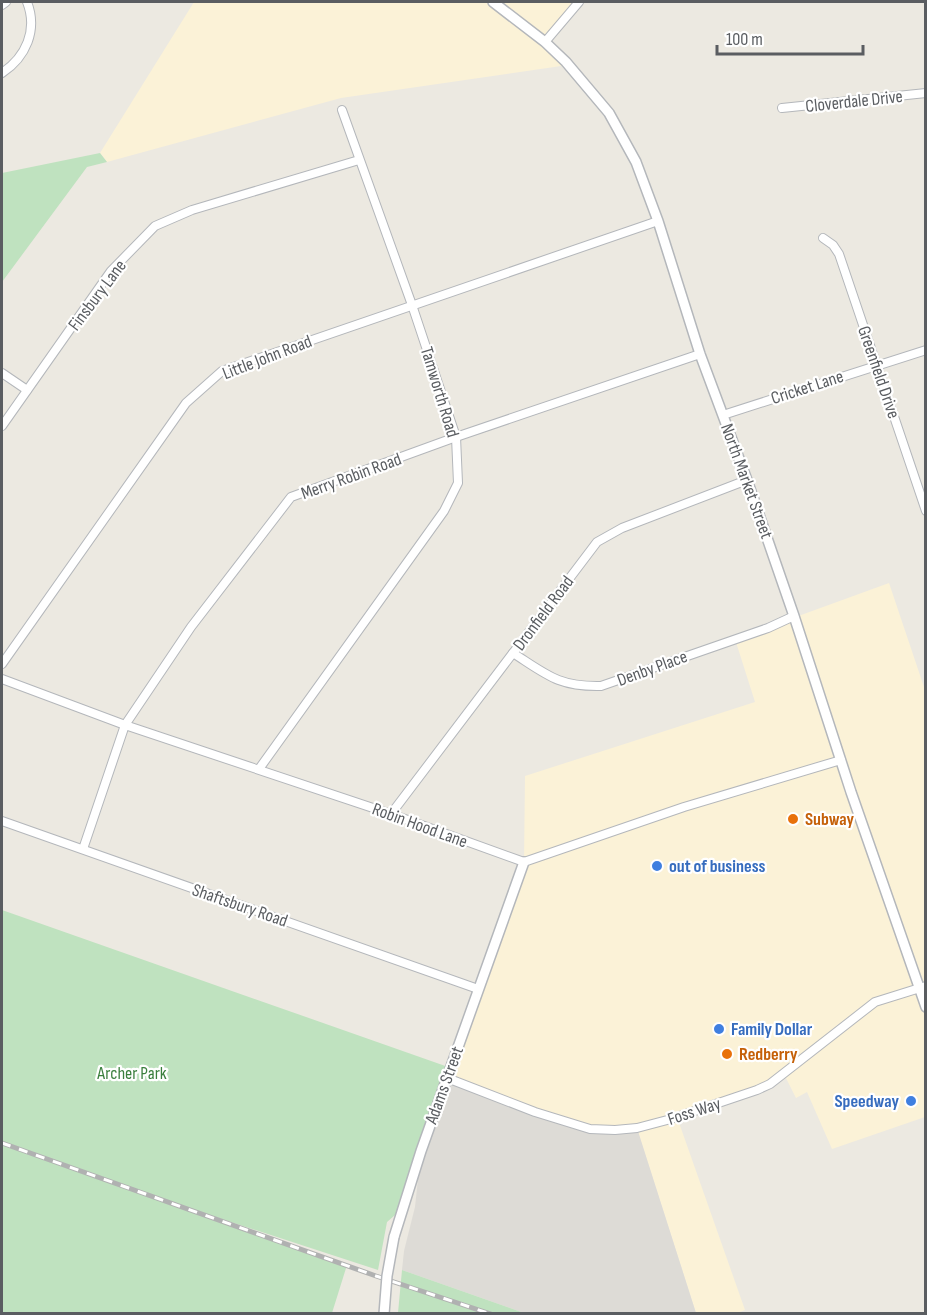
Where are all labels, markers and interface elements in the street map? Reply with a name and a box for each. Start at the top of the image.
scale bar [717,18,862,56]
text: 100 m [726,29,763,50]
street label: Cloverdale Drive [804,86,904,117]
street label: Finsbury Lane [64,256,131,335]
street label: Greenfield Drive [853,323,904,421]
street label: Little John Road [220,331,315,384]
street label: Tamworth Road [416,344,463,440]
street label: Cricket Lane [768,366,846,409]
street label: North Market Street [716,421,777,542]
street label: Merry Robin Road [298,449,404,504]
street label: Dronfield Road [509,572,578,655]
street label: Denby Place [614,646,690,691]
street label: Robin Hood Lane [369,799,470,852]
place label: Subway [805,809,855,830]
marker: Subway [786,812,800,826]
place label: out of business [669,856,765,877]
marker: out of business [650,859,664,873]
street label: Shaftsbury Road [189,879,290,932]
place label: Family Dollar [731,1019,813,1040]
marker: Family Dollar [712,1022,726,1036]
street label: Adams Street [420,1043,468,1128]
place label: Redberry [739,1044,798,1065]
marker: Redberry [720,1047,734,1061]
park label: Archer Park [96,1063,167,1084]
place label: Speedway [834,1091,900,1112]
street label: Foss Way [665,1093,723,1130]
marker: Speedway [904,1094,918,1108]

